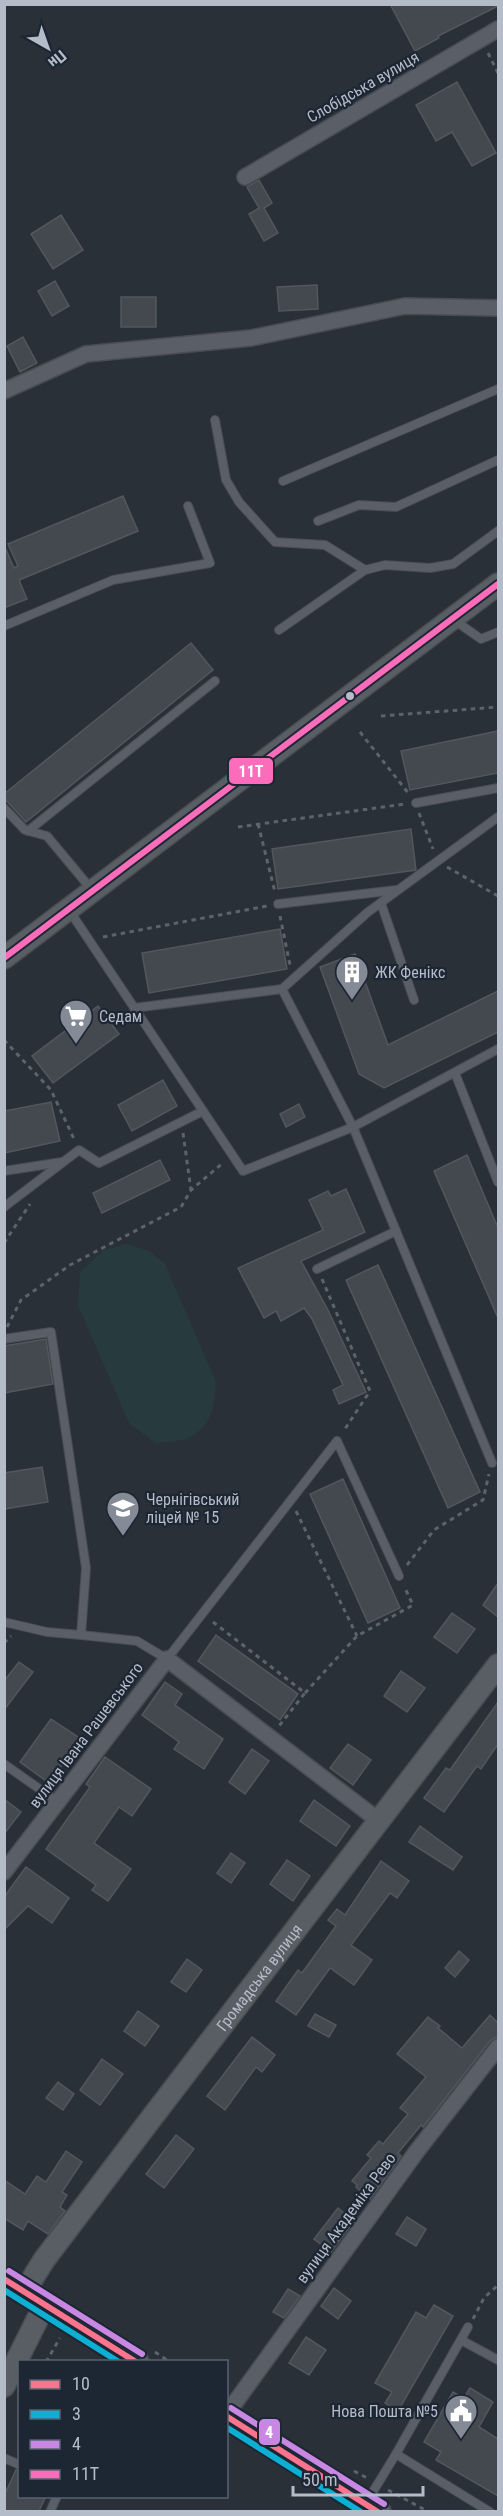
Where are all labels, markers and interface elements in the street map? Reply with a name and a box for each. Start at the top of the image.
north arrow [18,18,78,78]
text: Пн [44,46,70,72]
street label: Слобідська вулиця [304,47,422,127]
unlabelled marker [344,690,356,702]
line badge: 11Т [228,757,274,785]
text: 11Т [239,762,264,781]
building icon: ЖК Фенікс [334,954,370,1001]
place label: ЖК Фенікс [375,963,445,982]
supermarket icon: Седам [58,998,94,1045]
place label: Седам [99,1007,142,1026]
school or university icon: Чернігівський ліцей № 15 [105,1490,141,1537]
place label: Чернігівський ліцей № 15 [146,1490,240,1527]
street label: вулиця Івана Рашевського [25,1658,147,1812]
street label: Громадська вулиця [212,1920,306,2035]
street label: вулиця Академіка Рево [292,2149,400,2287]
legend [18,2360,228,2498]
text: 10 [72,2373,90,2394]
public building icon: Нова Пошта №5 [443,2393,479,2440]
place label: Нова Пошта №5 [331,2402,438,2421]
text: 3 [72,2403,81,2424]
line badge: 4 [258,2418,281,2446]
text: 4 [265,2423,273,2442]
text: 4 [72,2433,81,2454]
scale bar [293,2459,424,2497]
text: 11Т [72,2463,99,2484]
text: 50 m [302,2469,337,2490]

